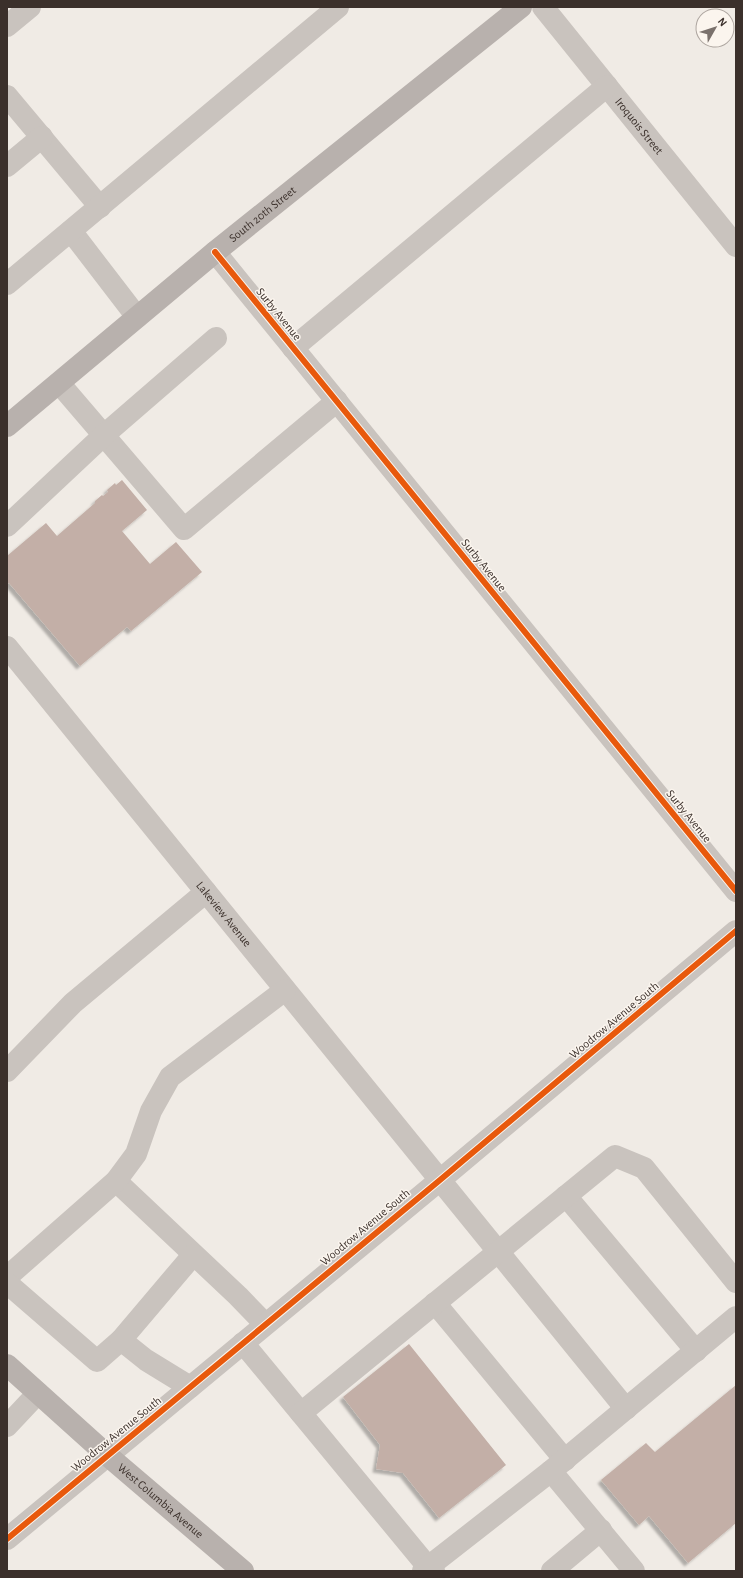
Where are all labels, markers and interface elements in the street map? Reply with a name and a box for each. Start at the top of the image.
north arrow [695,8,735,48]
text: N [716,16,729,28]
street label: Iroquois Street [613,96,665,157]
street label: South 20th Street [227,184,298,244]
street label: Surby Avenue [254,285,304,343]
street label: Surby Avenue [459,536,509,594]
street label: Surby Avenue [664,787,714,845]
street label: Lakeview Avenue [194,879,254,949]
street label: Woodrow Avenue South [567,979,661,1061]
street label: Woodrow Avenue South [318,1186,412,1268]
street label: Woodrow Avenue South [69,1394,163,1474]
street label: West Columbia Avenue [116,1461,206,1540]

